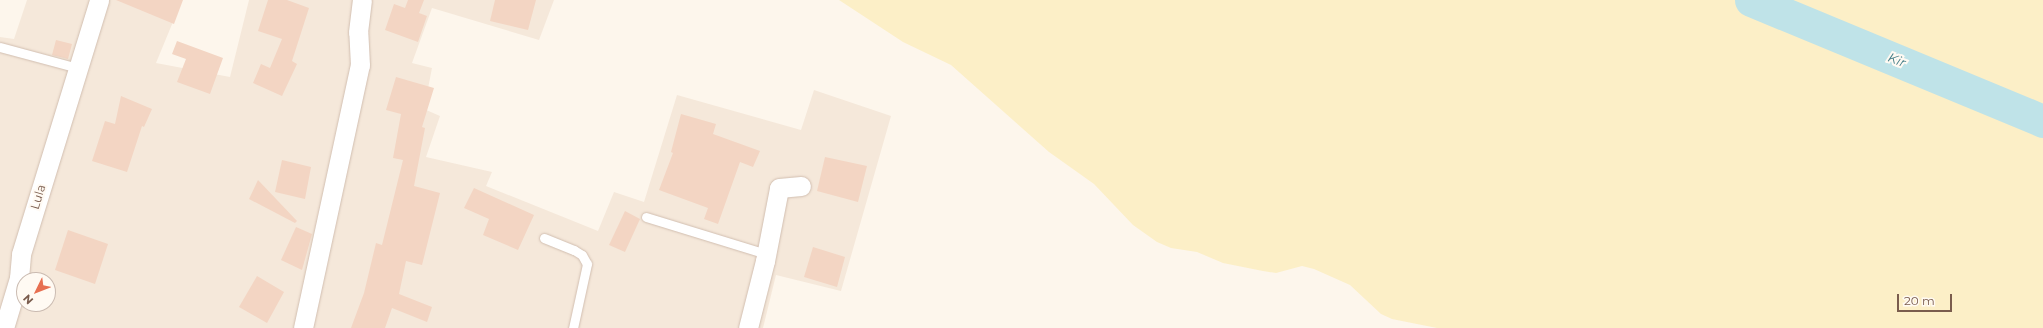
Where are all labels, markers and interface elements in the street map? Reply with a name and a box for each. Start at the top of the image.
water label: Kir [1886,49,1908,71]
street label: Lula [27,183,49,211]
north arrow [16,272,56,312]
scale bar [1899,286,1954,312]
text: N [20,291,36,308]
text: 20 m [1904,293,1935,308]

